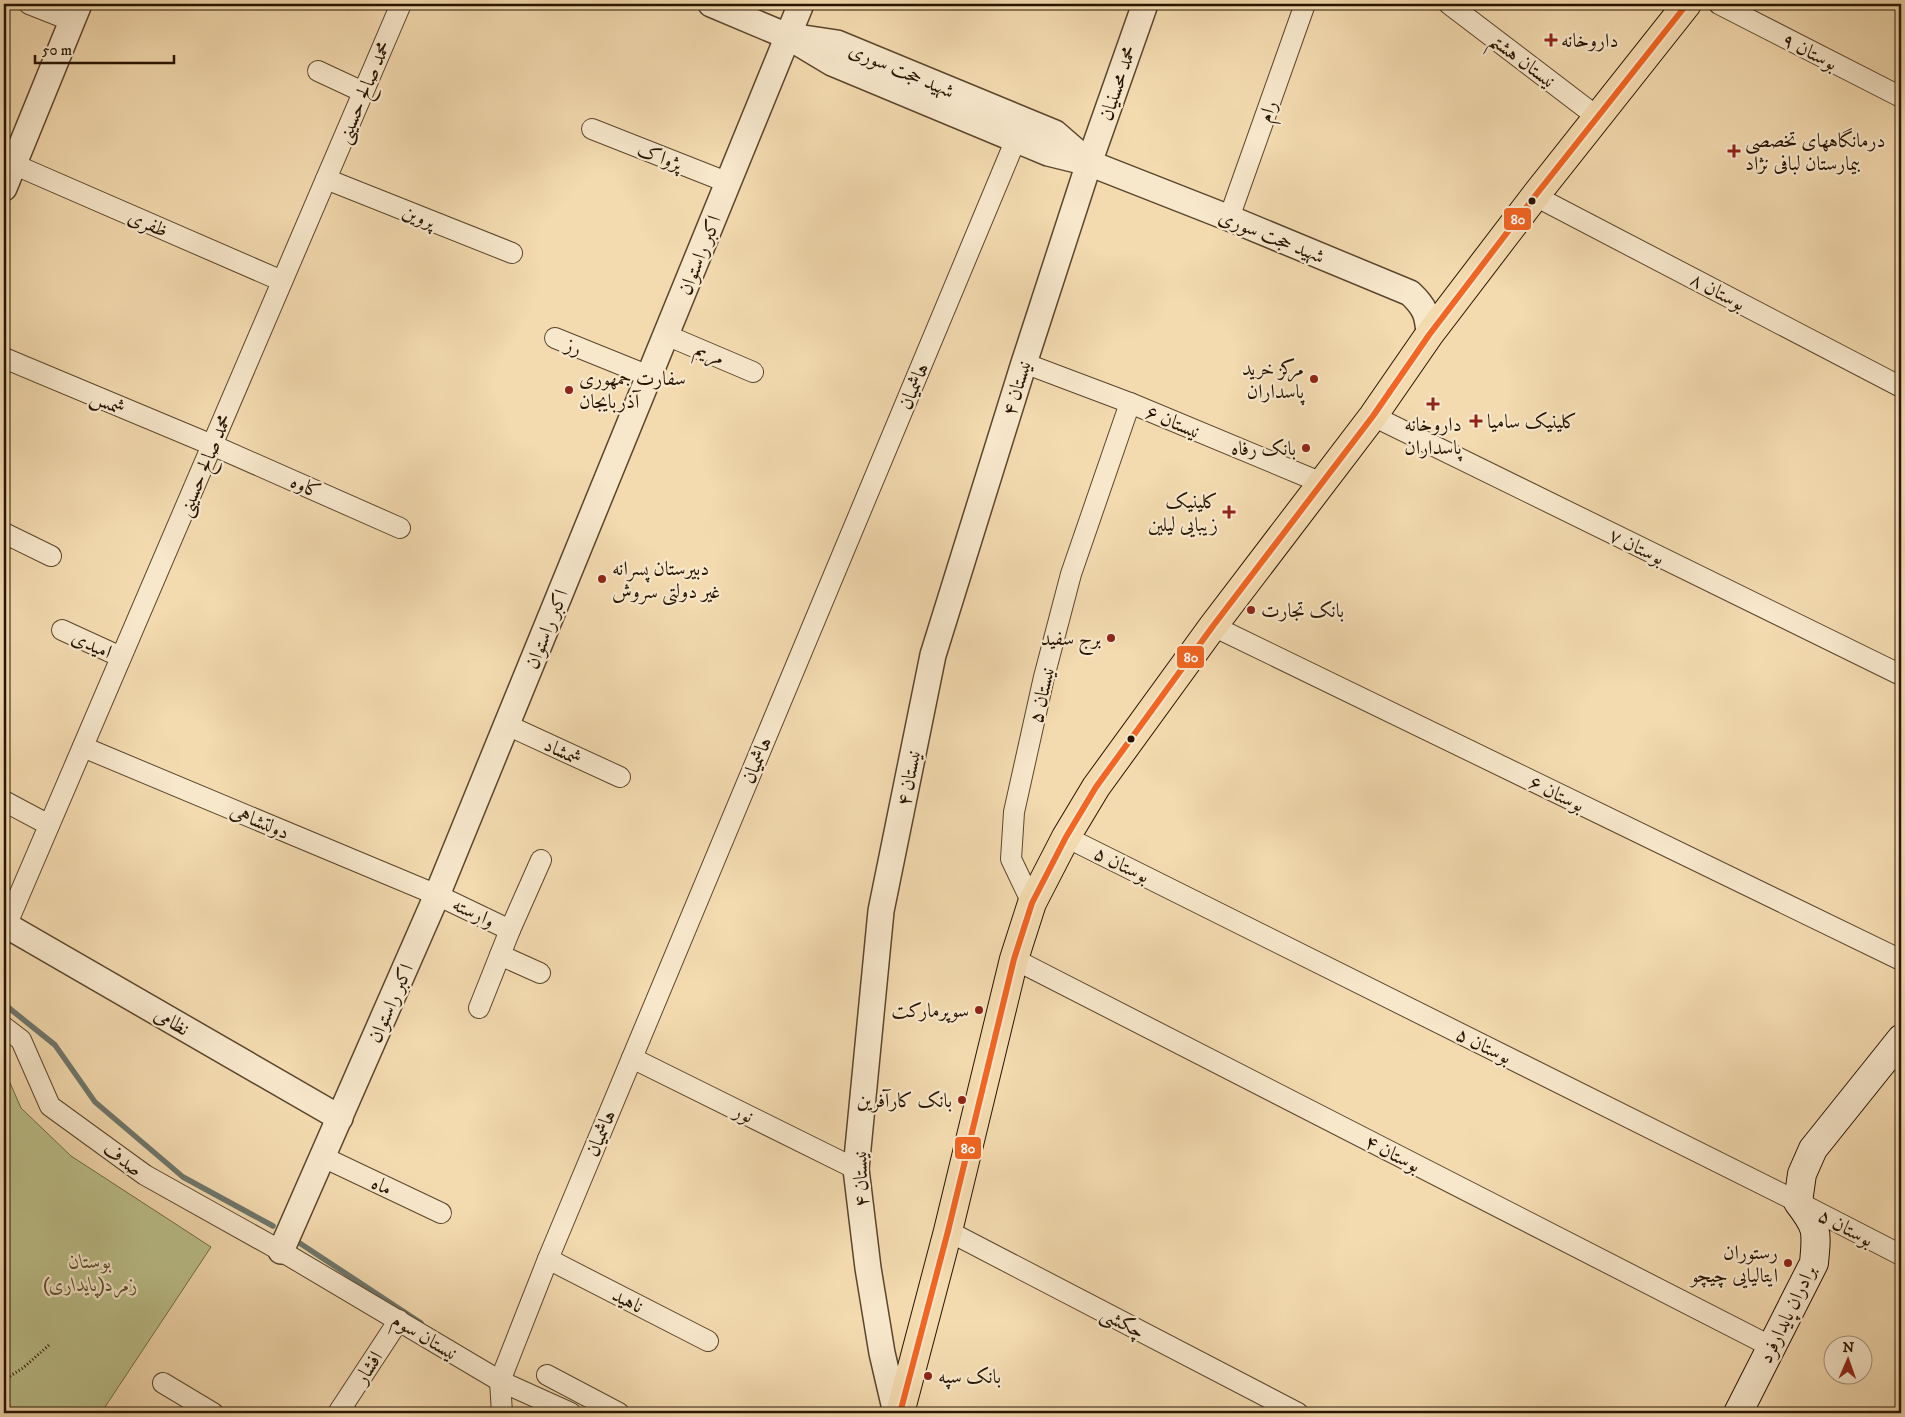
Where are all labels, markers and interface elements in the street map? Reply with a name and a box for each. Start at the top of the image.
street label: نیستان هشتم [1480,28,1560,99]
street label: بوستان ۹ [1777,28,1841,77]
place label: داروخانه [1561,29,1618,54]
scale bar [35,32,174,64]
marker: داروخانه [1545,34,1557,46]
street label: محمد صالح حسینی [332,38,400,149]
street label: شهید حجت سوری [845,38,958,105]
text: 50 m [42,41,72,60]
street label: محمد محسنیان [1094,43,1143,124]
street label: رام [1253,97,1288,127]
place label: درمانگاههای تخصصی بیمارستان لبافی نژاد [1745,127,1886,177]
street label: پژواک [633,137,688,179]
marker: درمانگاههای تخصصی بیمارستان لبافی نژاد [1727,144,1741,158]
unlabelled marker [1527,196,1537,206]
street label: پروین [398,200,441,236]
street label: ظفری [124,205,171,244]
street label: شهید حجت سوری [1215,205,1328,270]
line badge: 80 [1503,207,1532,231]
text: 80 [1511,211,1526,229]
street label: اکبر راستوان [673,212,728,299]
street label: بوستان ۸ [1685,267,1749,317]
street label: رز [559,332,586,362]
street label: مریم [689,337,728,375]
place label: مرکز خرید پاسداران [1242,357,1305,406]
street label: نیستان ۴ [997,358,1038,419]
street label: هاشمیان [893,359,935,414]
place label: سفارت جمهوری آذربایجان [579,367,686,415]
marker: مرکز خرید پاسداران [1308,373,1320,385]
marker: سفارت جمهوری آذربایجان [563,384,575,396]
street label: شمس [86,385,129,422]
marker: داروخانه پاسداران [1427,398,1439,410]
street label: نیستان ۶ [1141,400,1203,445]
place label: کلینیک سامیا [1487,410,1577,435]
street label: محمد صالح حسینی [173,411,241,522]
place label: داروخانه پاسداران [1404,413,1463,462]
marker: کلینیک سامیا [1469,414,1483,428]
place label: بانک رفاه [1231,437,1296,462]
marker: بانک رفاه [1300,442,1312,454]
street label: کاوه [286,470,325,505]
place label: کلینیک زیبایی لیلین [1148,490,1218,538]
marker: کلینیک زیبایی لیلین [1222,505,1236,519]
street label: بوستان ۷ [1604,523,1668,572]
place label: دبیرستان پسرانه غیر دولتی سروش [612,557,720,606]
marker: دبیرستان پسرانه غیر دولتی سروش [596,573,608,585]
street label: اکبر راستوان [520,586,575,673]
place label: بانک تجارت [1261,599,1344,624]
marker: بانک تجارت [1245,604,1257,616]
street label: امیدی [67,625,116,666]
place label: برج سفید [1041,627,1101,656]
marker: برج سفید [1105,632,1117,644]
line badge: 80 [1176,645,1205,669]
text: 80 [1184,649,1199,667]
street label: نیستان ۵ [1024,665,1061,726]
street label: شمشاد [539,733,585,772]
street label: هاشمیان [736,733,778,788]
unlabelled marker [1126,734,1136,744]
street label: نیستان ۴ [892,748,927,808]
street label: بوستان ۶ [1524,770,1588,819]
street label: دولتشاهی [226,799,293,846]
street label: بوستان ۵ [1089,841,1153,890]
street label: وارسته [448,892,499,934]
street label: اکبر راستوان [363,960,420,1047]
place label: سوپرمارکت [891,999,969,1024]
street label: نظامی [149,1002,194,1042]
marker: سوپرمارکت [973,1004,985,1016]
street label: بوستان ۵ [1451,1022,1515,1071]
place label: بانک کارآفرین [857,1088,952,1114]
marker: بانک کارآفرین [956,1094,968,1106]
street label: نور [728,1098,757,1130]
street label: هاشمیان [580,1106,622,1161]
street label: بوستان ۴ [1360,1130,1424,1179]
line badge: 80 [954,1136,982,1160]
street label: صدف [97,1137,147,1183]
text: 80 [961,1140,976,1158]
street label: نیستان ۴ [848,1150,875,1208]
street label: ماه [367,1171,396,1202]
street label: بوستان ۵ [1813,1203,1877,1253]
place label: رستوران ایتالیایی چیچو [1689,1241,1778,1289]
park label: بوستان زمرد(پایداری) [42,1250,138,1299]
marker: رستوران ایتالیایی چیچو [1782,1257,1794,1269]
street label: برادران پایدارفرد [1754,1261,1824,1368]
street label: ناهید [608,1283,647,1320]
street label: چکشی [1096,1302,1149,1346]
street label: نیستان سوم [385,1308,462,1370]
north arrow [1822,1334,1872,1384]
text: N [1842,1339,1855,1357]
street label: افشار [348,1347,389,1391]
place label: بانک سپه [938,1365,1001,1390]
marker: بانک سپه [922,1370,934,1382]

